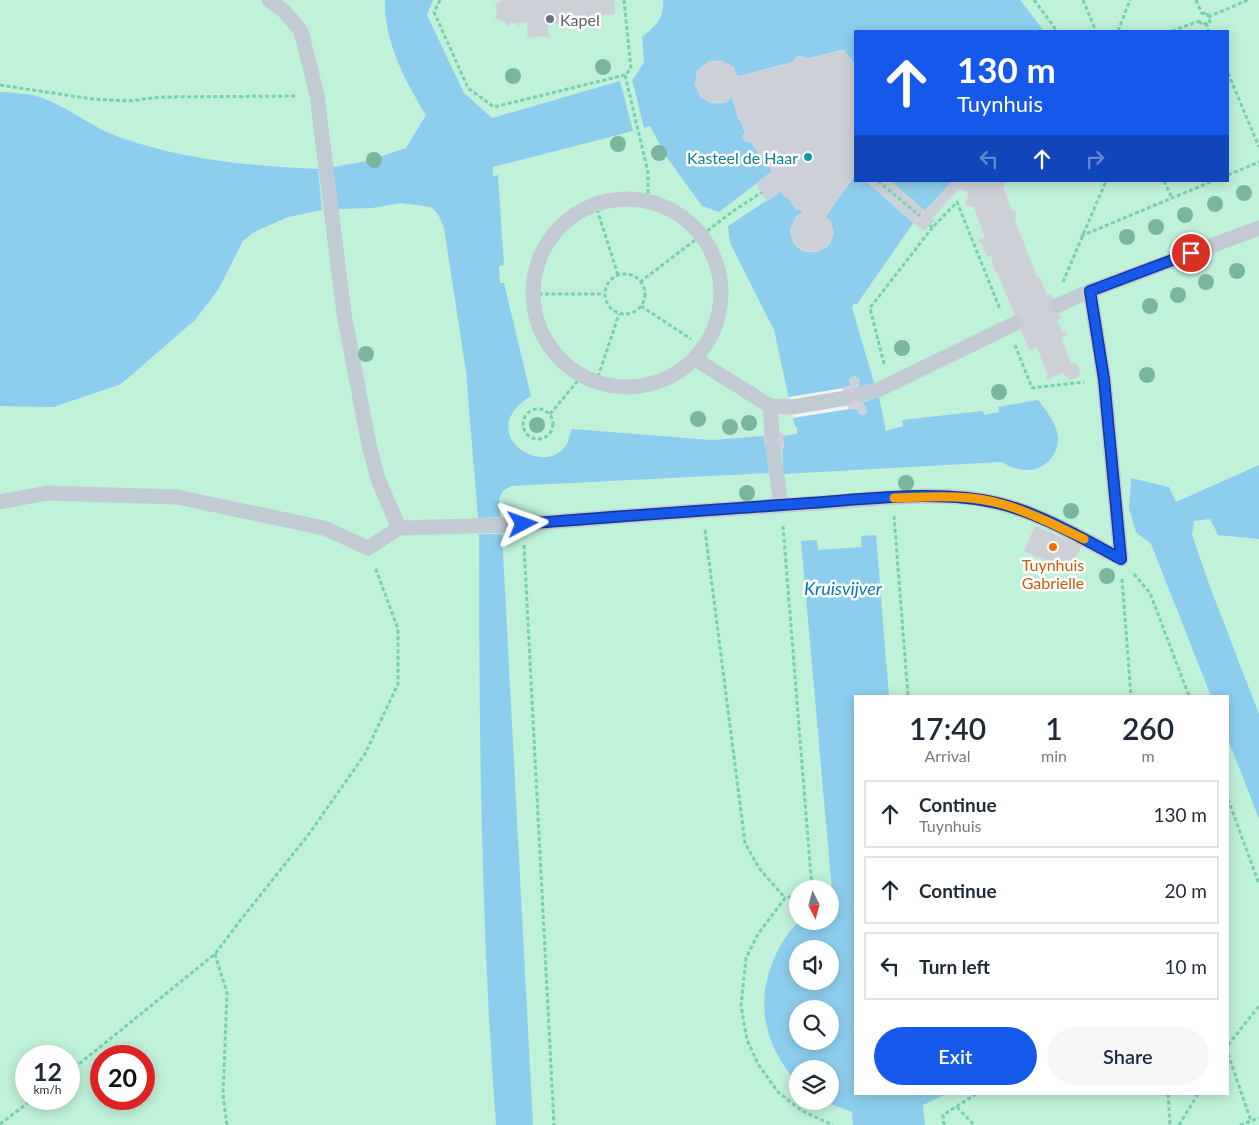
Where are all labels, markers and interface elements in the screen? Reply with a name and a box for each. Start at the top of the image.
place label: Kapel [560,10,600,29]
marker: Kapel [544,13,556,25]
text: 130 m [957,48,1056,90]
icon: ahead [874,50,939,115]
text: Tuynhuis [957,90,1043,117]
icon: left [975,145,1003,173]
icon: ahead [1028,145,1056,173]
icon: right [1081,145,1109,173]
place label: Kasteel de Haar [687,148,798,167]
marker: Kasteel de Haar [802,151,814,163]
pin [1170,232,1212,274]
icon: arrive [1177,239,1205,267]
position arrow [496,497,548,549]
marker: Tuynhuis Gabrielle [1047,541,1059,553]
place label: Tuynhuis Gabrielle [1022,555,1084,592]
water label: Kruisvijver [804,577,883,599]
text: 17:40 [909,710,986,746]
text: 1 [1045,710,1063,746]
text: 260 [1122,710,1174,746]
text: Arrival [924,746,971,765]
text: min [1041,746,1067,765]
text: m [1141,746,1155,765]
text: Continue [919,793,997,816]
icon: ahead [876,800,904,828]
text: 130 m [1153,803,1207,826]
text: Tuynhuis [919,816,982,835]
icon: ahead [876,876,904,904]
text: Continue [919,879,997,902]
text: 20 m [1164,879,1207,902]
north arrow [789,880,839,930]
map controls [789,880,839,1110]
button: sound [789,940,839,990]
icon: left [876,952,904,980]
text: Turn left [919,955,990,978]
text: 10 m [1164,955,1207,978]
button: search [789,1000,839,1050]
button: Exit [874,1027,1037,1085]
button: Share [1047,1027,1209,1085]
speed limit sign: 20 [90,1045,155,1110]
text: 12 [33,1056,62,1086]
button: layers [789,1060,839,1110]
text: km/h [33,1082,62,1097]

